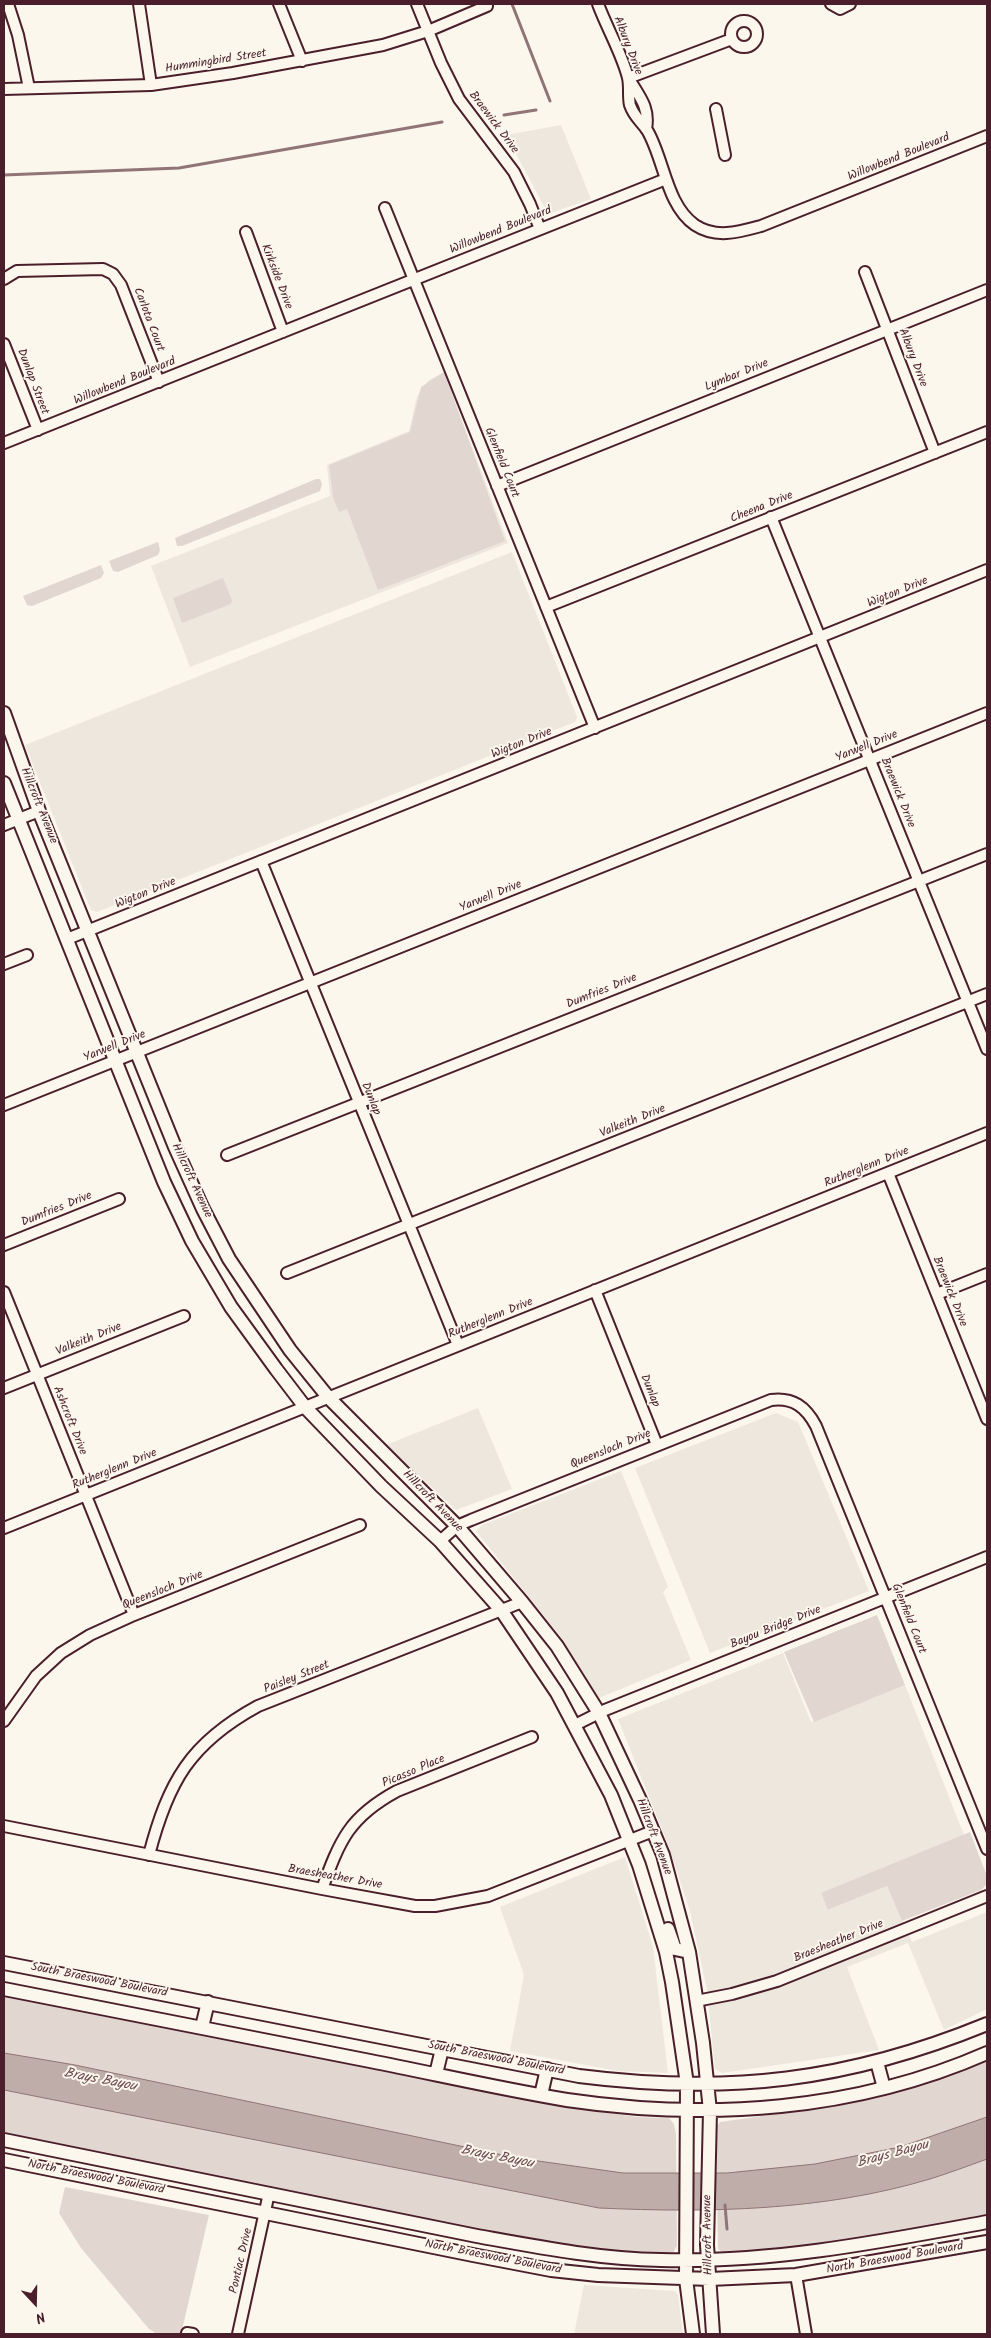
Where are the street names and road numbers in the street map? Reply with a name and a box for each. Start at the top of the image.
street label: Albury Drive [609,15,645,77]
street label: Hummingbird Street [164,47,268,77]
street label: Braewick Drive [465,89,521,157]
street label: Willowbend Boulevard [846,131,952,185]
street label: Willowbend Boulevard [448,204,554,258]
street label: Kirkside Drive [257,242,295,312]
street label: Carlota Court [129,286,167,354]
street label: Albury Drive [894,327,930,389]
street label: Dunlap Street [13,347,51,417]
street label: Willowbend Boulevard [72,355,178,409]
street label: Lymbar Drive [703,357,771,395]
street label: Glenfield Court [480,426,522,500]
street label: Cheena Drive [729,489,795,527]
street label: Wigton Drive [866,574,930,612]
street label: Wigton Drive [490,725,554,763]
street label: Yarwell Drive [834,728,900,766]
street label: Braewick Drive [876,756,918,830]
street label: Hillcroft Avenue [16,766,60,846]
street label: Wigton Drive [114,875,178,913]
street label: Yarwell Drive [458,878,524,916]
street label: Dumfries Drive [565,971,639,1013]
street label: Yarwell Drive [82,1028,148,1066]
street label: Dunlap [357,1080,383,1118]
street label: Valkeith Drive [598,1102,668,1142]
street label: Hillcroft Avenue [167,1141,215,1221]
street label: Rutherglenn Drive [823,1144,911,1192]
street label: Dumfries Drive [20,1189,94,1231]
street label: Braewick Drive [928,1255,970,1329]
street label: Rutherglenn Drive [447,1295,535,1343]
street label: Valkeith Drive [54,1320,124,1360]
street label: Dunlap [636,1372,662,1410]
street label: Ashcroft Drive [49,1385,89,1457]
street label: Queensloch Drive [569,1427,653,1473]
street label: Rutherglenn Drive [71,1446,159,1494]
street label: Hillcroft Avenue [399,1468,465,1536]
street label: Queensloch Drive [121,1568,205,1614]
street label: Glenfield Court [887,1582,929,1656]
street label: Bayou Bridge Drive [729,1603,823,1653]
street label: Paisley Street [262,1658,332,1698]
street label: Picasso Place [381,1752,447,1792]
street label: Hillcroft Avenue [632,1797,674,1877]
street label: Braesheather Drive [287,1863,383,1893]
street label: Braesheather Drive [792,1917,886,1967]
street label: South Braeswood Boulevard [29,1961,169,2001]
street label: South Braeswood Boulevard [426,2039,566,2079]
street label: North Braeswood Boulevard [27,2158,165,2198]
street label: Hillcroft Avenue [701,2194,717,2276]
street label: Pontiac Drive [227,2227,257,2295]
street label: North Braeswood Boulevard [424,2238,562,2278]
street label: North Braeswood Boulevard [825,2240,965,2278]

